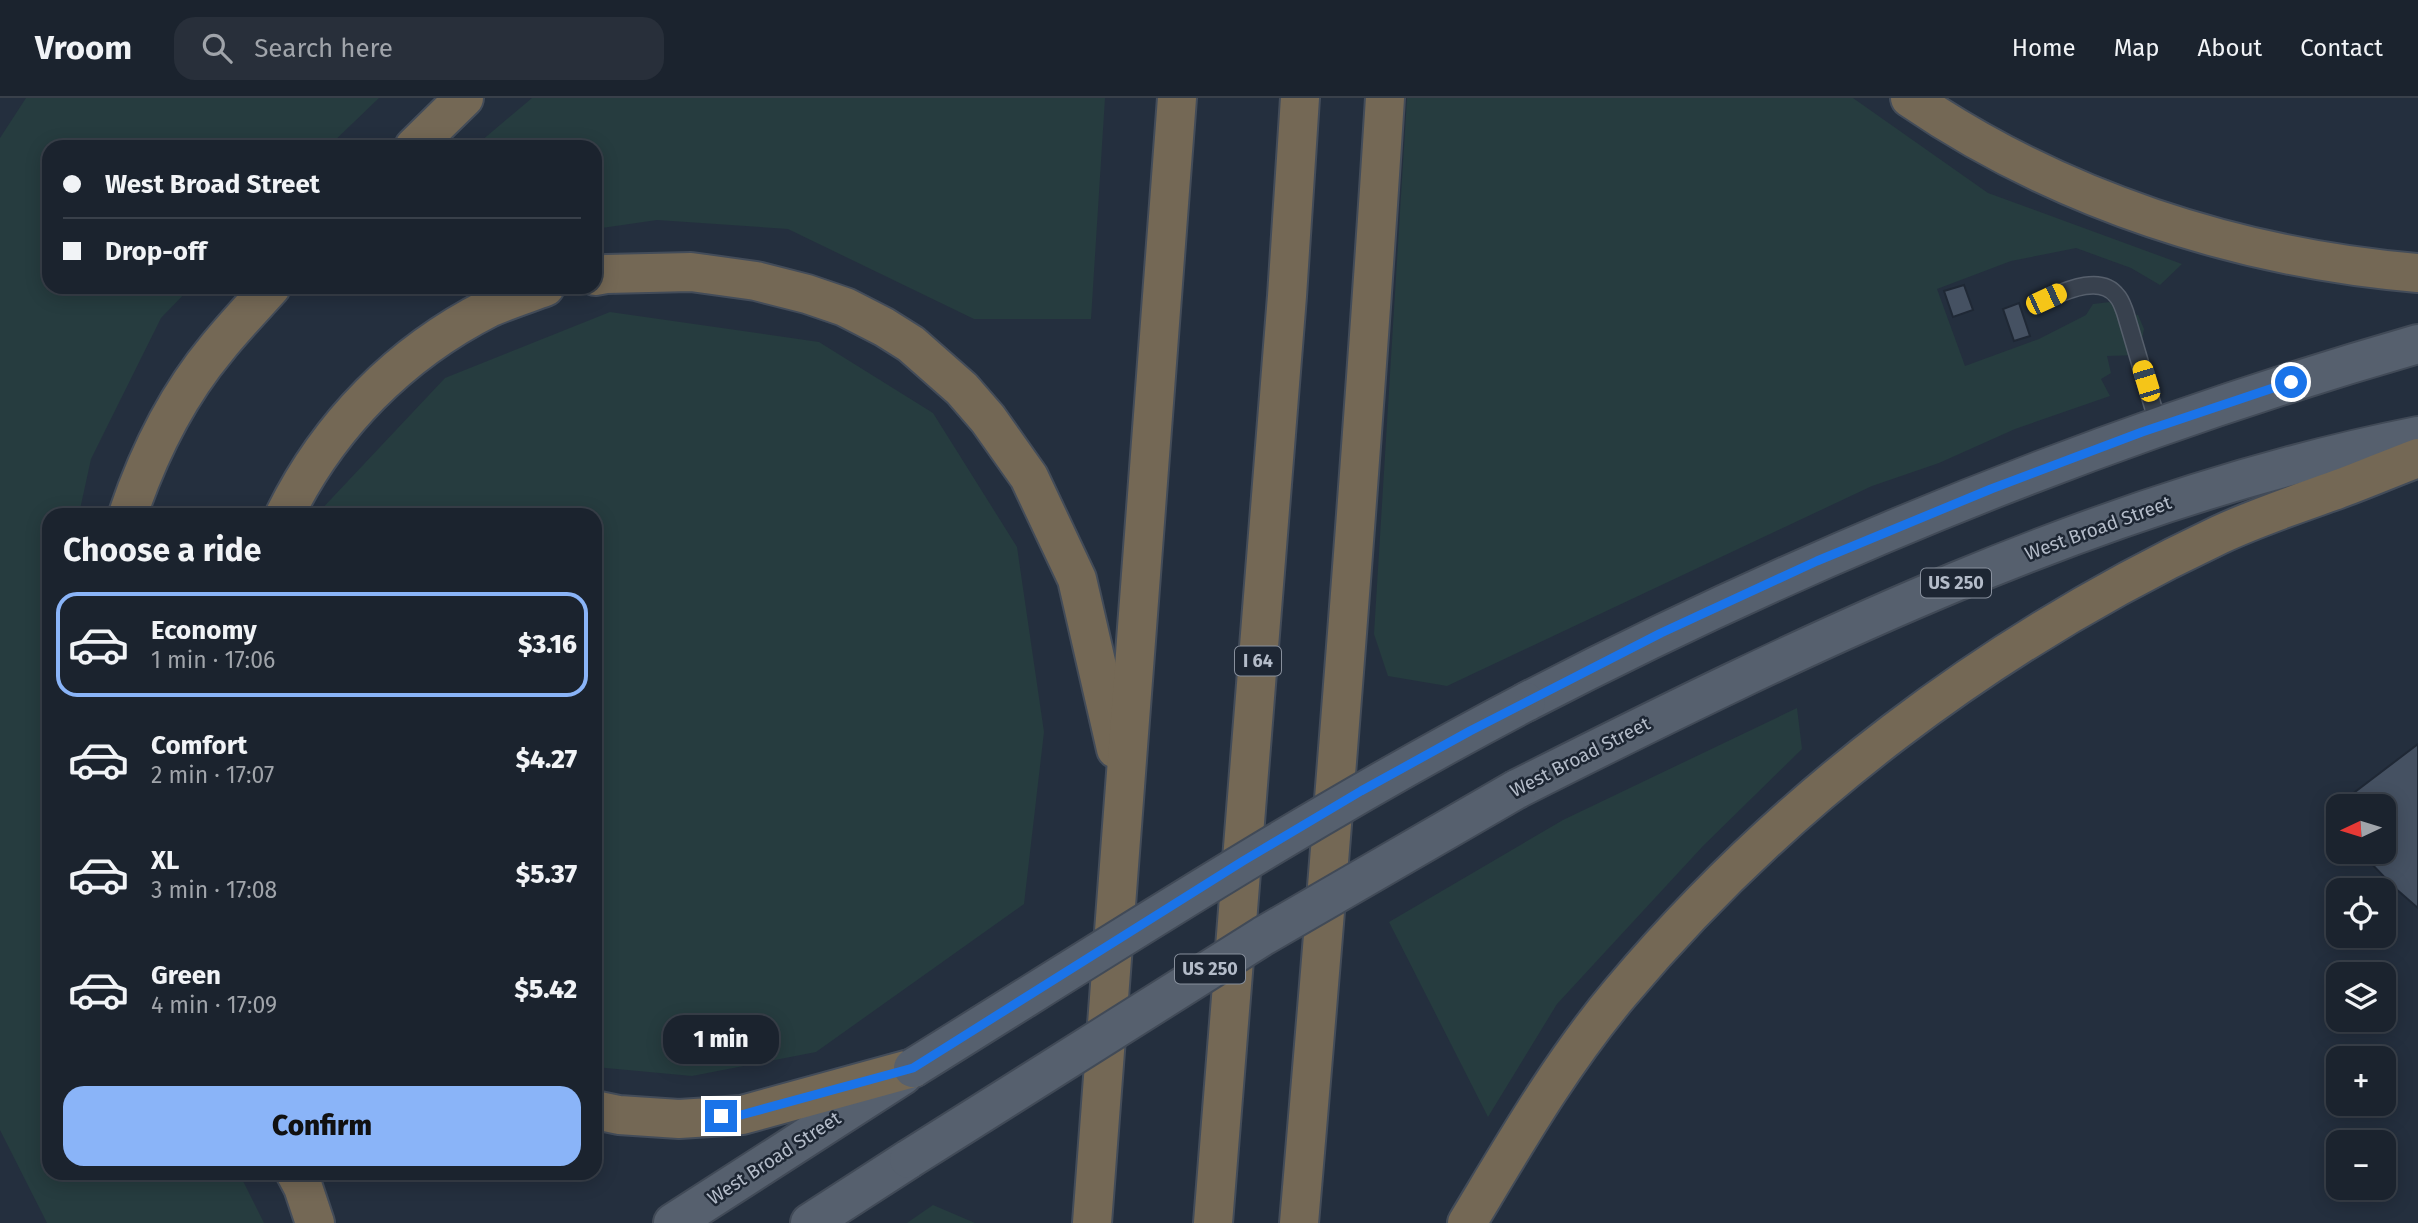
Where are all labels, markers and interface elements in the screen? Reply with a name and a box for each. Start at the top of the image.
search box [174,17,664,80]
text: Vroom [35,28,132,68]
icon: search [198,29,236,67]
text: Search here [254,33,393,64]
text: Home [2012,34,2076,62]
text: Map [2114,34,2160,62]
text: About [2198,34,2262,62]
text: Contact [2300,34,2383,62]
text: West Broad Street [105,169,320,200]
text: Drop-off [105,236,207,267]
car [2023,281,2070,317]
car [2130,358,2163,404]
route start [2275,366,2307,398]
street label: West Broad Street [2022,491,2174,565]
text: Choose a ride [63,531,261,569]
road number: US 250 [1921,569,1991,598]
icon: car [67,613,130,676]
text: Economy [151,615,257,646]
text: $3.16 [518,629,577,660]
text: 1 min · 17:06 [151,646,275,674]
road number: I 64 [1235,646,1281,676]
street label: West Broad Street [1506,712,1654,802]
icon: car [67,728,130,791]
text: Comfort [151,730,247,761]
text: $4.27 [516,744,577,775]
text: 2 min · 17:07 [151,761,274,789]
north arrow [2326,794,2396,864]
map controls [2326,794,2396,1200]
icon: car [67,843,130,906]
text: XL [151,845,179,876]
text: $5.37 [516,859,577,890]
text: 3 min · 17:08 [151,876,277,904]
button: locate [2326,878,2396,948]
road number: US 250 [1175,954,1245,984]
icon: car [67,958,130,1021]
text: Green [151,960,221,991]
button: layers [2326,962,2396,1032]
text: $5.42 [515,974,577,1005]
text: 4 min · 17:09 [151,991,277,1019]
callout: 1 min [663,1014,779,1063]
text: 1 min [693,1025,749,1053]
button: + [2326,1046,2396,1116]
button: Confirm [63,1086,581,1166]
route end [705,1100,737,1132]
street label: West Broad Street [703,1106,845,1210]
button: − [2326,1130,2396,1200]

